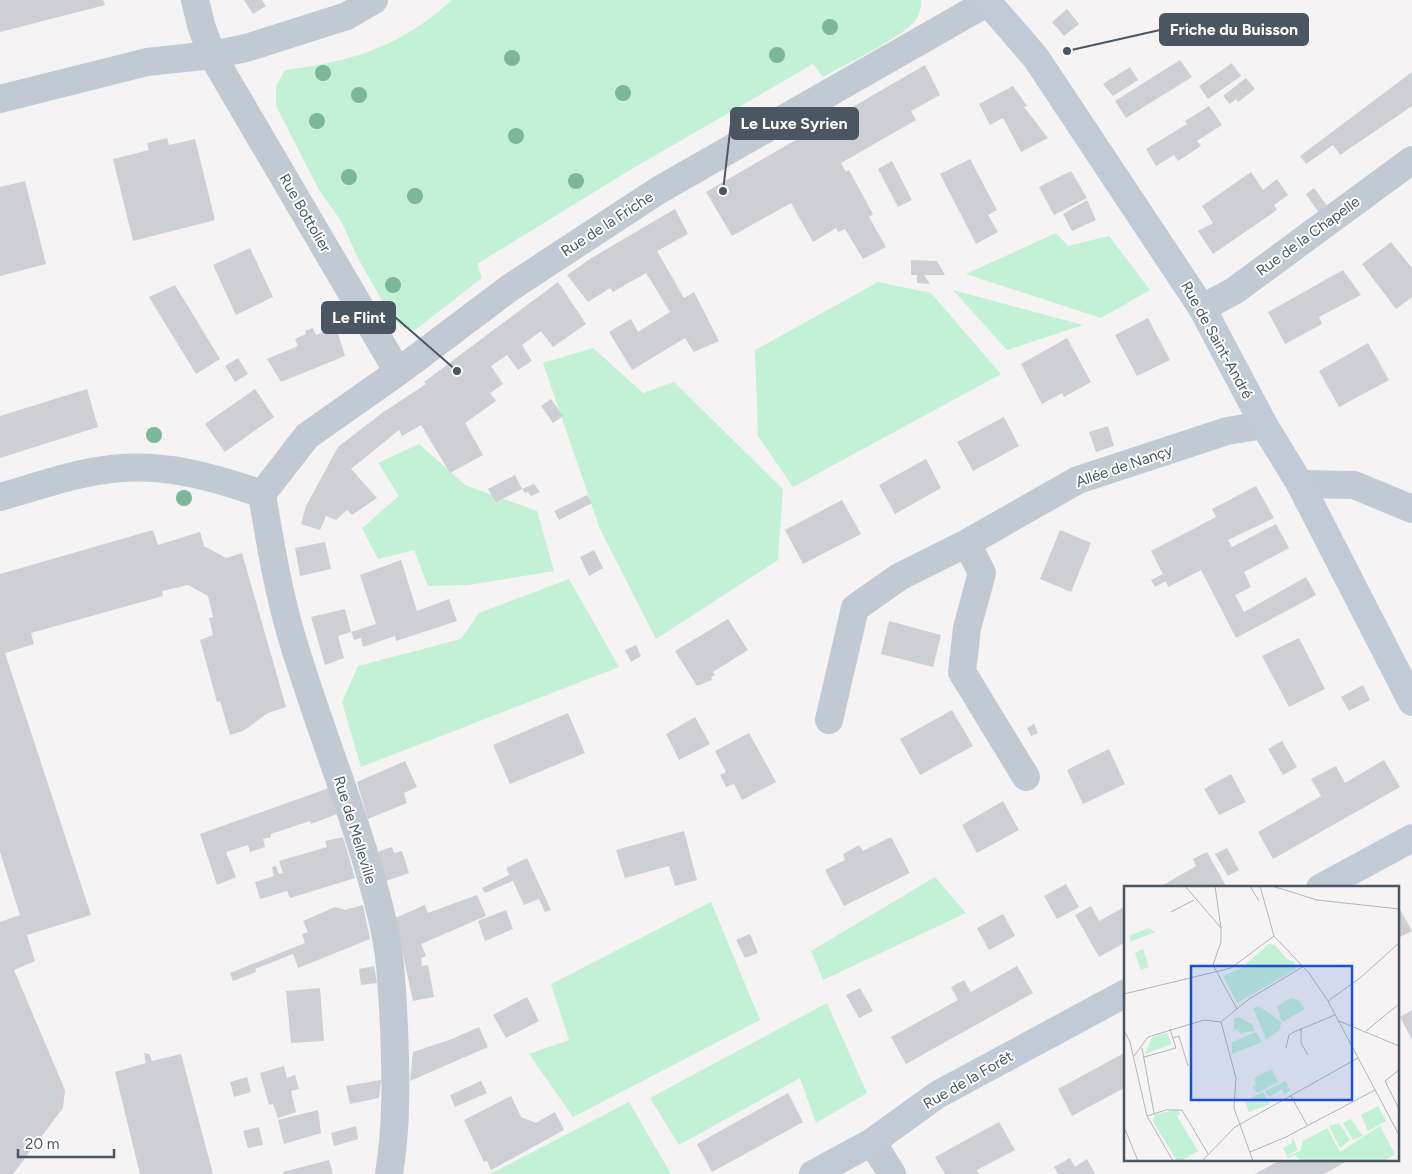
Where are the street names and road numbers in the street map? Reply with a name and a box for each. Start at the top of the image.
street label: Rue Bottolier [275,171,335,255]
street label: Rue de la Friche [558,188,656,260]
street label: Rue de la Chapelle [1253,192,1363,280]
street label: Rue de Saint-André [1177,278,1257,402]
street label: Allée de Nançy [1073,441,1175,491]
street label: Rue de Melleville [330,774,380,886]
street label: Rue de la Forêt [920,1047,1016,1113]

